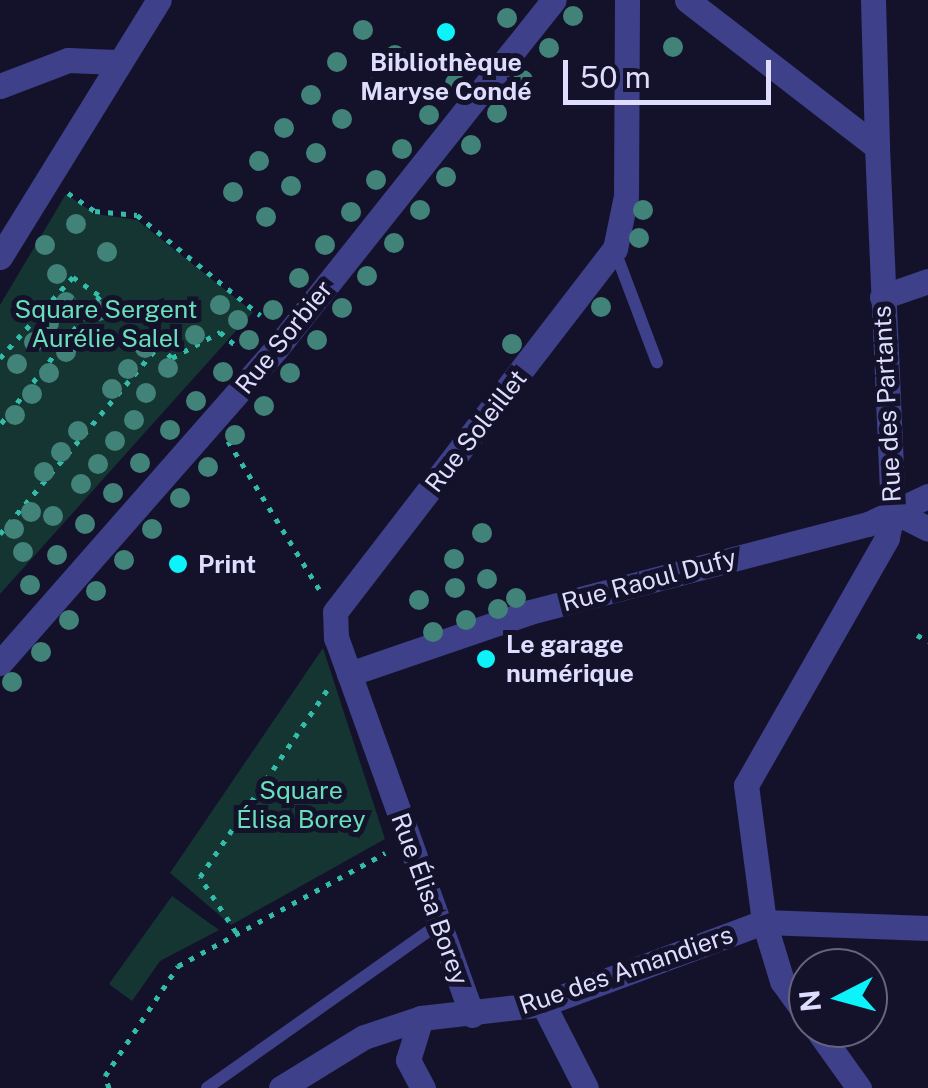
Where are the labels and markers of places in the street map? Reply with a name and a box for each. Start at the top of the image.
marker: Bibliothèque Maryse Condé [435,21,457,43]
place label: Bibliothèque Maryse Condé [360,48,532,107]
place label: Print [198,549,256,579]
marker: Print [167,553,189,575]
place label: Le garage numérique [506,630,634,689]
marker: Le garage numérique [475,648,497,670]

